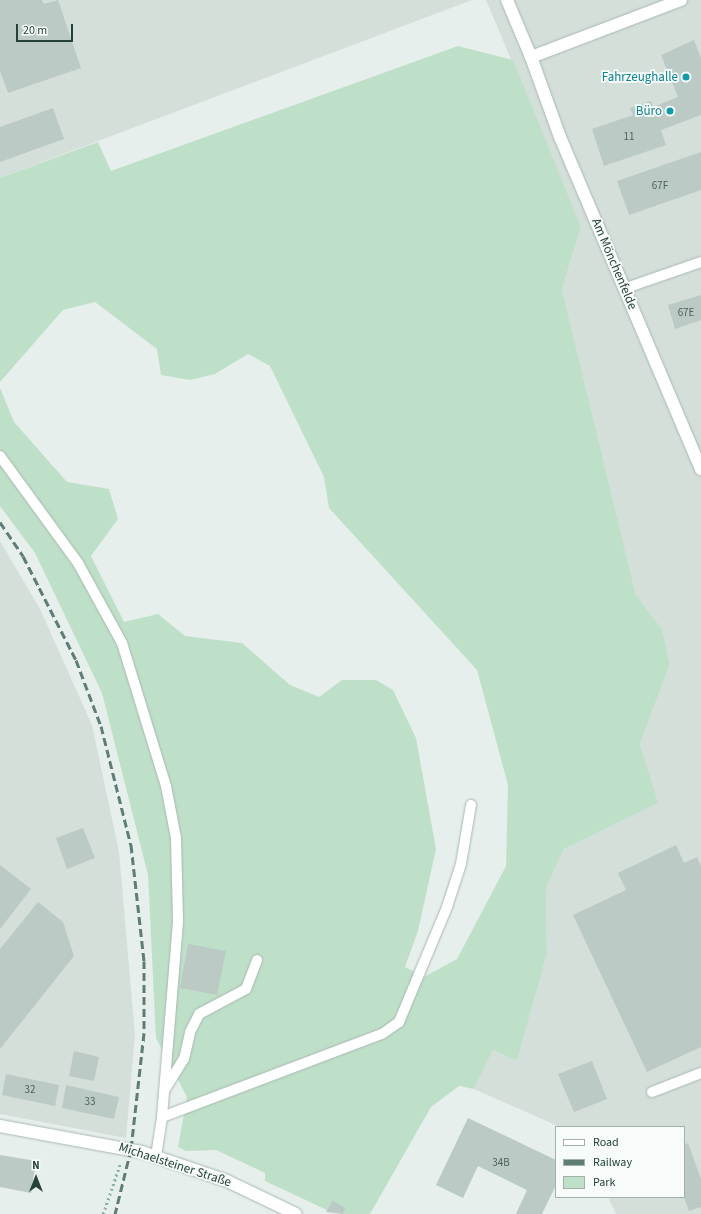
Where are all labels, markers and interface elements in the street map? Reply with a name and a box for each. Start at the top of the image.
scale bar [18,16,75,42]
text: 20 m [23,22,47,39]
place label: Fahrzeughalle [602,69,678,85]
marker: Fahrzeughalle [681,72,691,82]
place label: Büro [636,103,662,119]
marker: Büro [665,106,675,116]
house number: 11 [624,130,634,144]
house number: 67F [652,179,668,193]
street label: Am Mönchenfelde [588,216,640,312]
house number: 67E [678,306,694,320]
house number: 32 [25,1083,35,1097]
house number: 33 [85,1095,95,1109]
legend [555,1126,685,1198]
text: Road [593,1134,619,1151]
street label: Michaelsteiner Straße [117,1139,233,1191]
text: Railway [593,1154,632,1171]
house number: 34B [492,1156,510,1170]
north arrow [16,1158,56,1198]
text: N [32,1158,40,1173]
text: Park [593,1174,615,1191]

